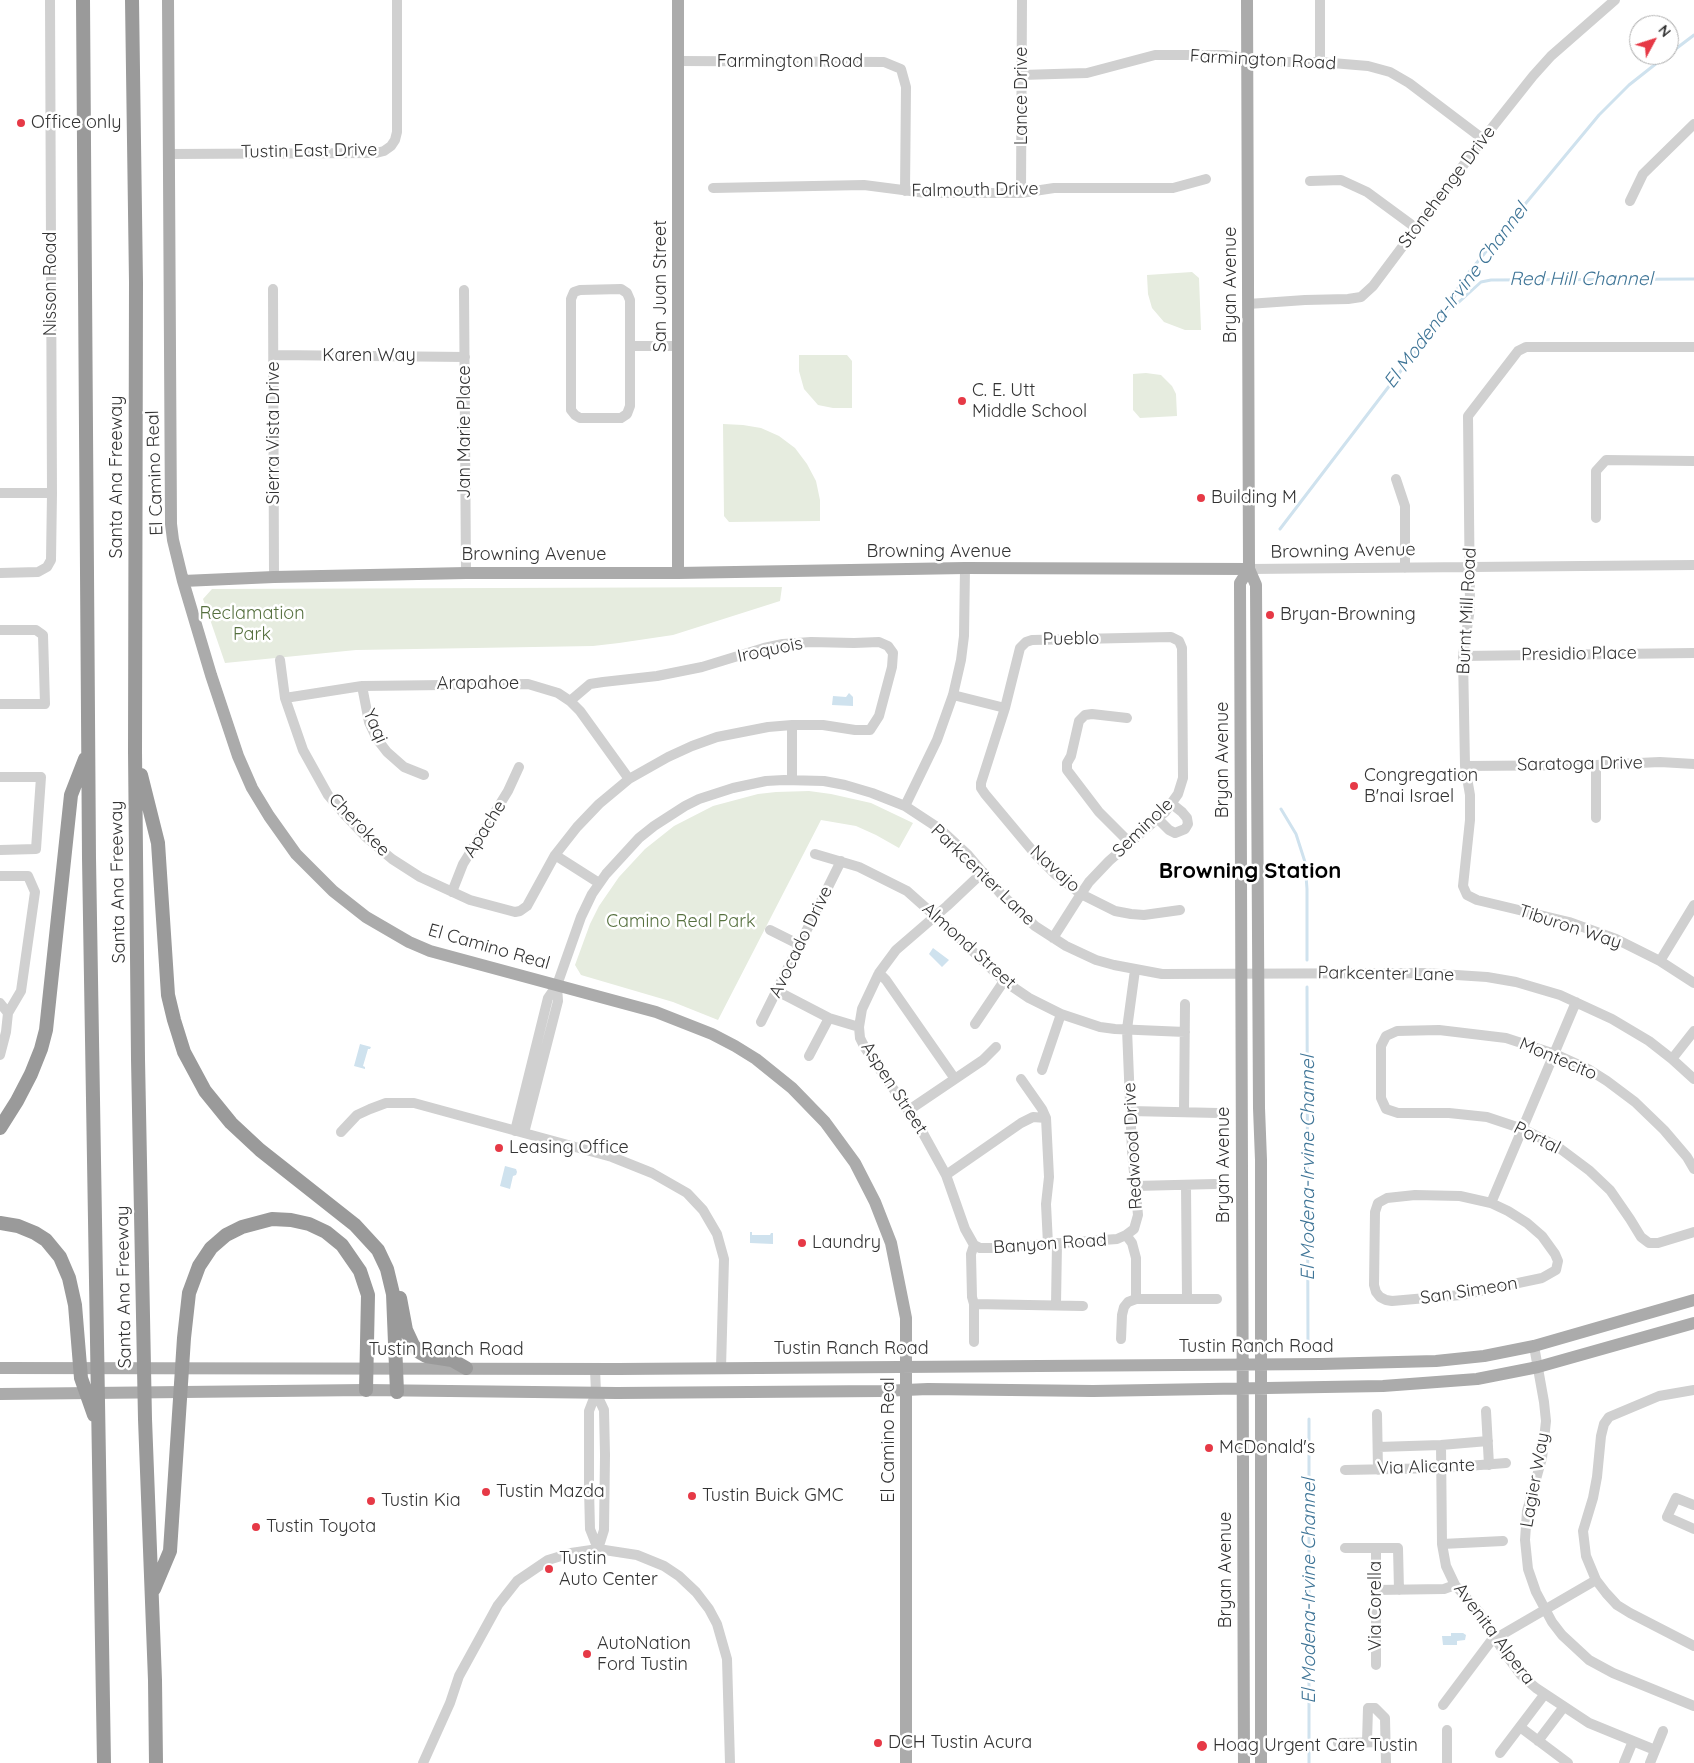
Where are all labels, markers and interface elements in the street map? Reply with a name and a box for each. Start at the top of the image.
north arrow [1629,15,1679,65]
text: N [1655,21,1675,41]
street label: Farmington Road [1189,45,1337,75]
street label: Lance Drive [1011,47,1033,145]
street label: Farmington Road [717,51,863,73]
place label: Office only [31,112,121,134]
marker: Office only [15,117,27,129]
street label: Stonehenge Drive [1394,122,1500,252]
street label: Tustin East Drive [241,139,377,163]
street label: Falmouth Drive [911,178,1039,202]
water label: El Modena-Irvine Channel [1379,199,1533,393]
street label: San Juan Street [650,220,672,352]
street label: Bryan Avenue [1220,227,1242,343]
street label: Nisson Road [40,232,62,336]
water label: Red Hill Channel [1509,268,1653,290]
street label: Karen Way [322,345,416,367]
street label: Sierra Vista Drive [263,361,285,505]
street label: Jan Marie Place [454,365,476,499]
place label: C. E. Utt Middle School [972,380,1087,422]
marker: C. E. Utt Middle School [956,395,968,407]
street label: Santa Ana Freeway [106,396,128,558]
street label: El Camino Real [142,410,168,536]
place label: Building M [1211,487,1297,509]
marker: Building M [1195,492,1207,504]
street label: Browning Avenue [1270,539,1416,563]
street label: Browning Avenue [866,541,1012,563]
street label: Browning Avenue [461,544,607,566]
street label: Burnt Mill Road [1453,547,1481,675]
park label: Reclamation Park [199,603,305,646]
place label: Bryan-Browning [1280,604,1416,626]
marker: Bryan-Browning [1264,609,1276,621]
street label: Pueblo [1042,628,1100,650]
street label: Iroquois [735,633,805,667]
street label: Presidio Place [1521,642,1637,666]
street label: Arapahoe [437,673,519,695]
street label: Bryan Avenue [1212,702,1234,818]
street label: Yaqi [358,706,392,746]
street label: Saratoga Drive [1517,752,1643,776]
place label: Congregation B'nai Israel [1364,765,1478,808]
marker: Congregation B'nai Israel [1348,780,1360,792]
street label: Cherokee [324,789,394,861]
street label: Seminole [1108,794,1178,862]
street label: Apache [459,796,511,862]
street label: Santa Ana Freeway [106,800,130,964]
street label: Parkcenter Lane [926,820,1040,930]
street label: Navajo [1026,841,1084,897]
district label: Browning Station [1159,858,1341,884]
street label: Avocado Drive [765,883,837,1001]
street label: Almond Street [918,898,1020,994]
street label: Tiburon Way [1516,900,1624,954]
park label: Camino Real Park [606,911,756,933]
street label: El Camino Real [426,919,552,975]
street label: Parkcenter Lane [1317,962,1455,986]
street label: Montecito [1516,1033,1600,1085]
street label: Aspen Street [856,1038,932,1138]
water label: El Modena-Irvine Channel [1297,1055,1319,1281]
street label: Redwood Drive [1119,1082,1147,1210]
street label: Bryan Avenue [1213,1107,1235,1223]
street label: Portal [1510,1117,1564,1159]
place label: Leasing Office [509,1137,629,1159]
marker: Leasing Office [493,1142,505,1154]
street label: Santa Ana Freeway [112,1205,136,1369]
street label: Banyon Road [992,1229,1108,1259]
place label: Laundry [812,1232,881,1254]
marker: Laundry [796,1237,808,1249]
street label: San Simeon [1419,1273,1519,1309]
street label: Tustin Ranch Road [1178,1336,1334,1358]
street label: Tustin Ranch Road [773,1338,929,1360]
street label: Tustin Ranch Road [368,1339,524,1361]
street label: El Camino Real [878,1377,900,1503]
street label: Lagier Way [1516,1431,1554,1529]
place label: McDonald's [1219,1437,1315,1459]
marker: McDonald's [1203,1442,1215,1454]
street label: Via Alicante [1377,1454,1475,1480]
water label: El Modena-Irvine Channel [1298,1478,1320,1704]
place label: Tustin Mazda [496,1481,605,1503]
place label: Tustin Buick GMC [702,1485,843,1507]
marker: Tustin Mazda [480,1486,492,1498]
place label: Tustin Kia [381,1490,461,1512]
marker: Tustin Buick GMC [686,1490,698,1502]
marker: Tustin Kia [365,1495,377,1507]
street label: Bryan Avenue [1215,1512,1237,1628]
place label: Tustin Toyota [266,1516,376,1538]
marker: Tustin Toyota [250,1521,262,1533]
place label: Tustin Auto Center [559,1548,658,1590]
street label: Via Corella [1365,1561,1387,1651]
marker: Tustin Auto Center [543,1563,555,1575]
street label: Avenita Alpera [1449,1579,1539,1689]
place label: AutoNation Ford Tustin [597,1633,691,1676]
marker: AutoNation Ford Tustin [581,1648,593,1660]
place label: DCH Tustin Acura [888,1732,1032,1754]
place label: Hoag Urgent Care Tustin [1213,1735,1418,1757]
marker: DCH Tustin Acura [872,1737,884,1749]
marker: Hoag Urgent Care Tustin [1195,1739,1209,1753]

